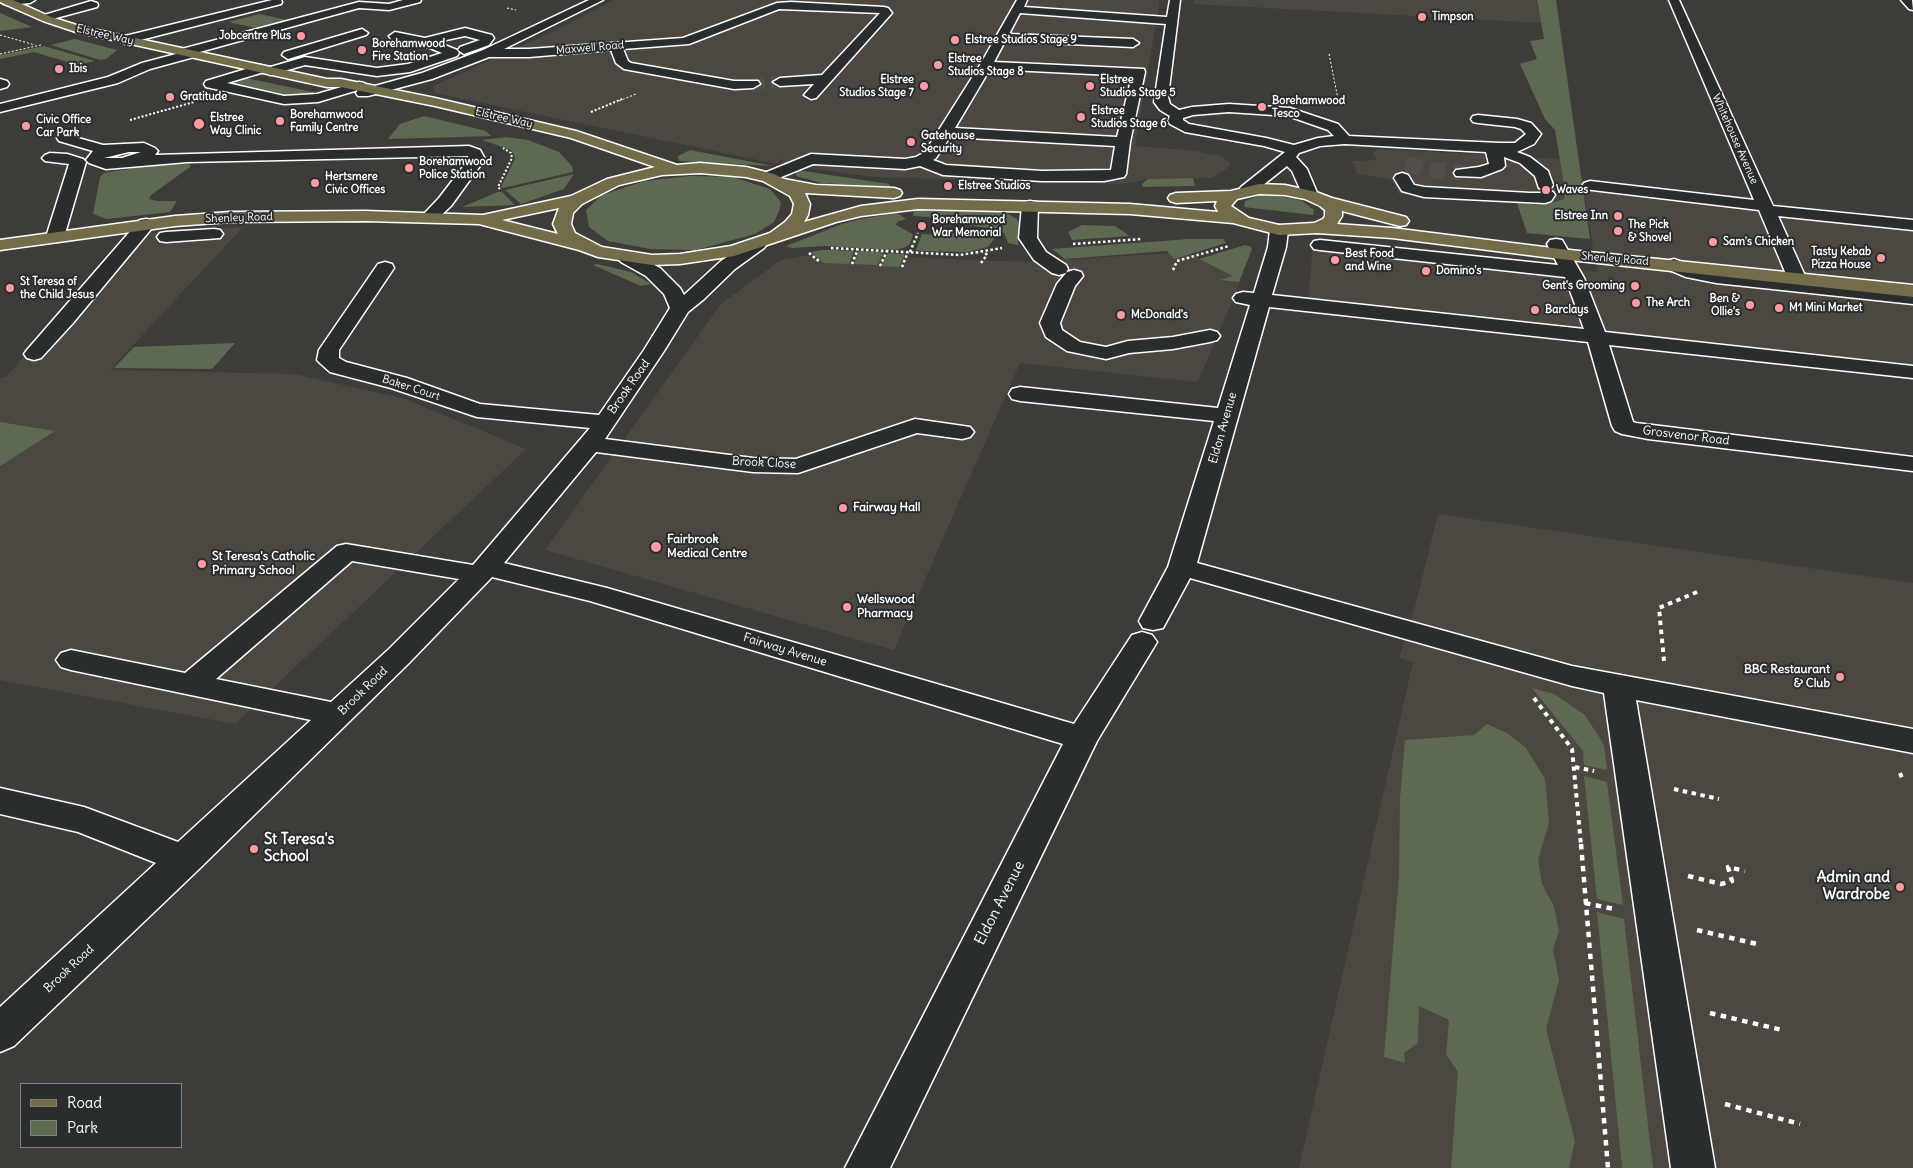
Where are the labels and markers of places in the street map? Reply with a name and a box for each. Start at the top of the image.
place label: Timpson [1432,10,1474,24]
marker: Timpson [1416,11,1428,23]
place label: Jobcentre Plus [219,29,291,43]
marker: Jobcentre Plus [295,30,307,42]
place label: Elstree Studios Stage 9 [965,33,1077,47]
marker: Elstree Studios Stage 9 [949,34,961,46]
place label: Borehamwood Fire Station [372,37,445,63]
marker: Borehamwood Fire Station [356,44,368,56]
place label: Elstree Studios Stage 8 [948,52,1024,78]
marker: Elstree Studios Stage 8 [932,59,944,71]
place label: Ibis [69,62,87,76]
marker: Ibis [53,63,65,75]
place label: Elstree Studios Stage 7 [839,73,914,99]
place label: Elstree Studios Stage 5 [1100,73,1176,99]
marker: Elstree Studios Stage 7 [918,80,930,92]
marker: Elstree Studios Stage 5 [1084,80,1096,92]
place label: Gratitude [180,90,227,104]
marker: Gratitude [164,91,176,103]
place label: Borehamwood Tesco [1272,94,1345,120]
marker: Borehamwood Tesco [1256,101,1268,113]
place label: Elstree Studios Stage 6 [1091,104,1167,130]
place label: Borehamwood Family Centre [290,108,363,134]
place label: Elstree Way Clinic [210,111,261,137]
marker: Elstree Studios Stage 6 [1075,111,1087,123]
place label: Civic Office Car Park [36,113,91,139]
marker: Borehamwood Family Centre [274,115,286,127]
marker: Elstree Way Clinic [192,117,206,131]
marker: Civic Office Car Park [20,120,32,132]
place label: Gatehouse Security [921,129,975,155]
marker: Gatehouse Security [905,136,917,148]
place label: Borehamwood Police Station [419,155,492,181]
marker: Borehamwood Police Station [403,162,415,174]
place label: Hertsmere Civic Offices [325,170,385,196]
marker: Hertsmere Civic Offices [309,177,321,189]
place label: Elstree Studios [958,179,1030,193]
marker: Elstree Studios [942,180,954,192]
place label: Waves [1556,183,1588,197]
marker: Waves [1540,184,1552,196]
place label: Elstree Inn [1554,209,1608,223]
marker: Elstree Inn [1612,210,1624,222]
place label: Borehamwood War Memorial [932,213,1005,239]
place label: The Pick & Shovel [1628,218,1671,244]
marker: Borehamwood War Memorial [916,220,928,232]
marker: The Pick & Shovel [1612,225,1624,237]
place label: Sam's Chicken [1723,235,1794,249]
marker: Sam's Chicken [1707,236,1719,248]
place label: Tasty Kebab Pizza House [1811,245,1871,271]
place label: Best Food and Wine [1345,247,1394,273]
marker: Tasty Kebab Pizza House [1875,252,1887,264]
marker: Best Food and Wine [1329,254,1341,266]
place label: Domino's [1436,264,1482,278]
marker: Domino's [1420,265,1432,277]
place label: St Teresa of the Child Jesus [20,275,94,301]
place label: Gent's Grooming [1542,279,1625,293]
marker: Gent's Grooming [1629,280,1641,292]
marker: St Teresa of the Child Jesus [4,282,16,294]
place label: Ben & Ollie's [1709,292,1740,318]
place label: The Arch [1646,296,1690,310]
marker: The Arch [1630,297,1642,309]
marker: Ben & Ollie's [1744,299,1756,311]
place label: M1 Mini Market [1789,301,1862,315]
marker: M1 Mini Market [1773,302,1785,314]
place label: Barclays [1545,303,1588,317]
marker: Barclays [1529,304,1541,316]
place label: McDonald's [1131,308,1188,322]
marker: McDonald's [1115,309,1127,321]
place label: Fairway Hall [853,501,920,515]
marker: Fairway Hall [837,502,849,514]
place label: Fairbrook Medical Centre [667,533,747,561]
marker: Fairbrook Medical Centre [649,540,663,554]
place label: St Teresa's Catholic Primary School [212,550,315,578]
marker: St Teresa's Catholic Primary School [196,558,208,570]
place label: Wellswood Pharmacy [857,593,915,621]
marker: Wellswood Pharmacy [841,601,853,613]
place label: BBC Restaurant & Club [1744,663,1830,691]
marker: BBC Restaurant & Club [1834,671,1846,683]
place label: St Teresa's School [264,831,334,866]
marker: St Teresa's School [248,843,260,855]
place label: Admin and Wardrobe [1817,869,1890,904]
marker: Admin and Wardrobe [1894,881,1906,893]

